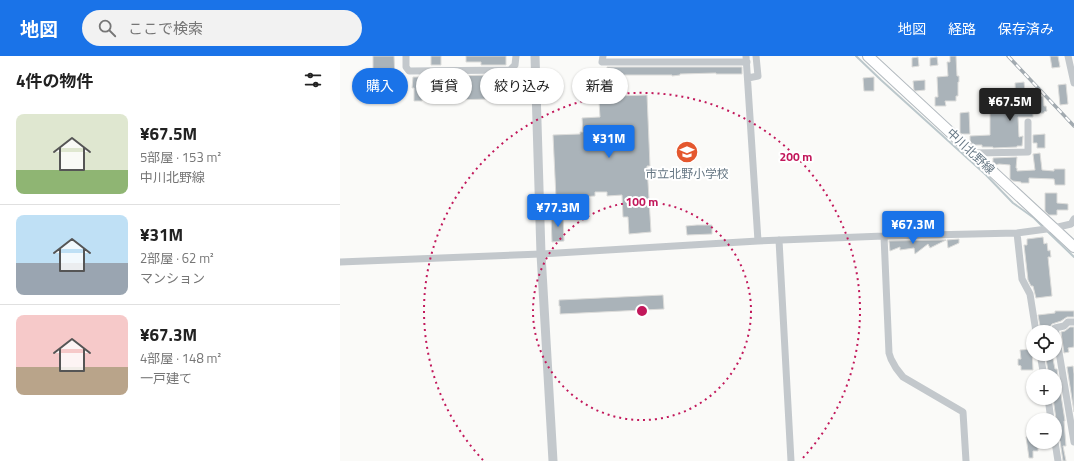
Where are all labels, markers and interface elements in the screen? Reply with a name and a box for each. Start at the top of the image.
search box [82,10,362,46]
text: 地図 [20,14,58,43]
icon: search [96,17,118,39]
text: ここで検索 [128,17,203,40]
text: 地図 [898,18,926,39]
text: 経路 [948,18,976,39]
text: 保存済み [998,18,1054,39]
text: 4件の物件 [16,68,94,94]
chip: 購入 [352,68,408,104]
chip: 賃貸 [416,68,472,104]
chip: 絞り込み [480,68,564,104]
chip: 新着 [572,68,628,104]
icon: filters [302,69,324,91]
pin: ¥67.5M [977,88,1043,122]
text: ¥67.5M [988,91,1032,111]
text: ¥67.5M [140,121,197,147]
street label: 中川北野線 [943,124,999,178]
pin: ¥31M [585,125,633,159]
text: ¥31M [593,128,626,148]
icon: home [48,130,96,178]
school or university icon: 市立北野小学校 [674,139,700,165]
text: 5部屋 · 153 m² [140,147,221,167]
text: 200 m [780,147,812,166]
place label: 市立北野小学校 [645,164,729,183]
text: 中川北野線 [140,167,205,187]
text: 100 m [626,192,658,211]
pin: ¥77.3M [525,194,591,228]
text: ¥77.3M [536,197,580,217]
pin: ¥67.3M [880,211,946,245]
text: ¥67.3M [891,214,935,234]
text: ¥31M [140,222,183,248]
icon: home [48,231,96,279]
text: 2部屋 · 62 m² [140,248,214,268]
text: マンション [140,268,205,288]
centre of rings [635,304,649,318]
text: ¥67.3M [140,322,197,348]
map controls [1026,325,1062,449]
button: locate [1026,325,1062,361]
icon: home [48,331,96,379]
text: 4部屋 · 148 m² [140,348,221,368]
text: 一戸建て [140,368,192,388]
button: + [1026,369,1062,405]
button: − [1026,413,1062,449]

